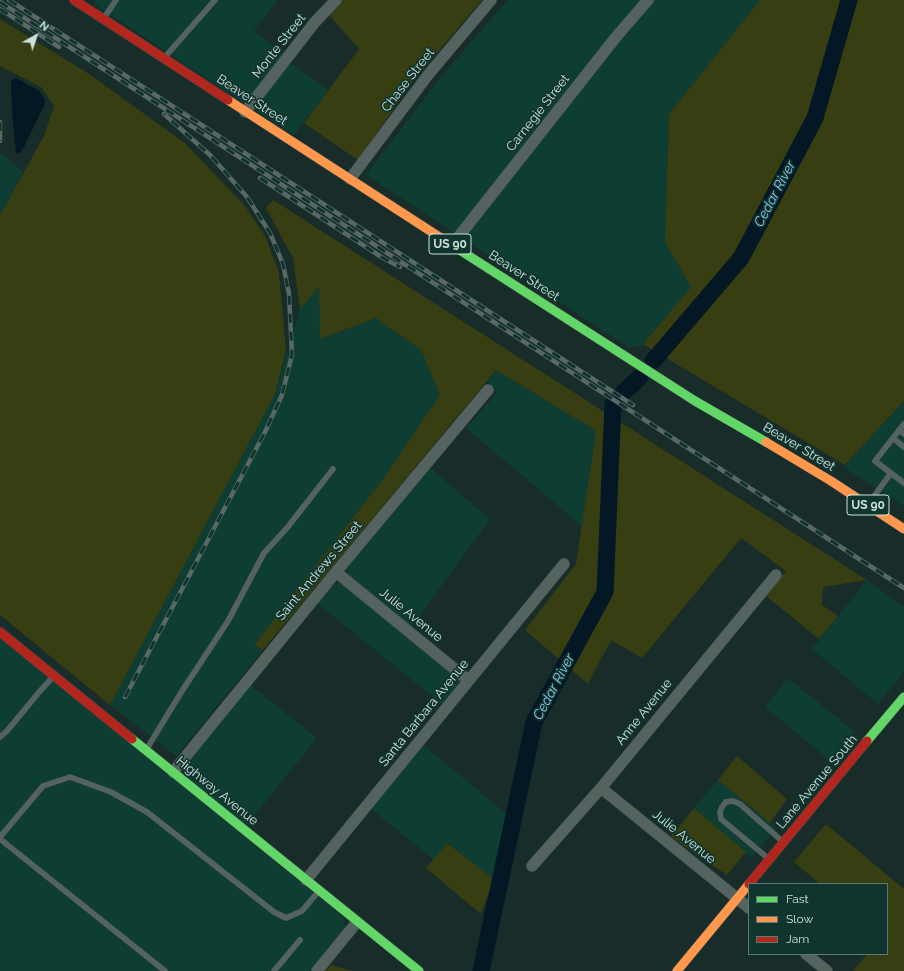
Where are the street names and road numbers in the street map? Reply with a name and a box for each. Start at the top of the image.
street label: Monte Street [249,11,309,81]
street label: Chase Street [378,45,438,115]
street label: Beaver Street [214,71,290,129]
street label: Carnegie Street [503,71,573,155]
road number: US 90 [429,234,471,254]
street label: Beaver Street [486,247,562,305]
street label: Beaver Street [760,419,838,475]
road number: US 90 [847,495,889,515]
street label: Saint Andrews Street [273,518,365,624]
street label: Julie Avenue [376,585,446,645]
street label: Santa Barbara Avenue [376,656,472,770]
street label: Anne Avenue [613,676,675,748]
street label: Lane Avenue South [773,732,861,832]
street label: Highway Avenue [173,753,261,829]
street label: Julie Avenue [649,807,719,867]

